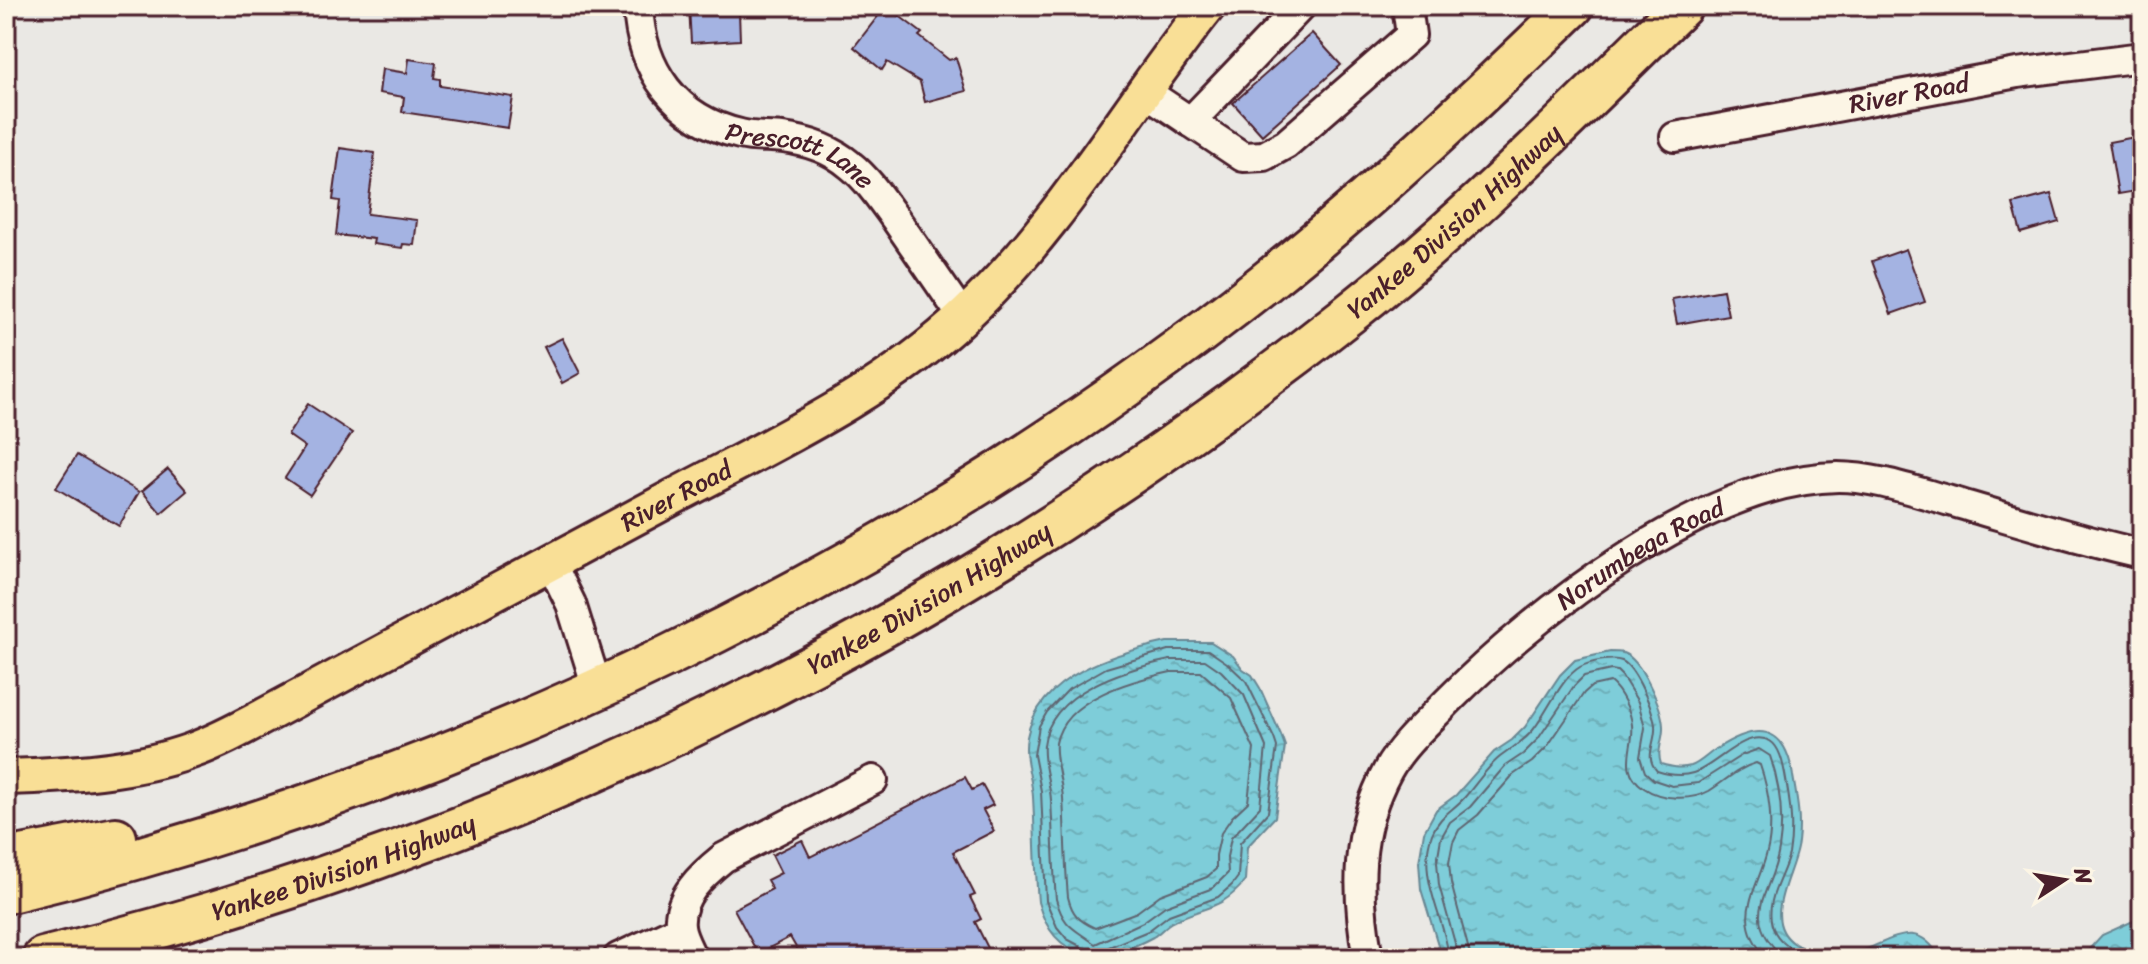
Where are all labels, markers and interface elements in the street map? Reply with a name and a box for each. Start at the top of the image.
street label: River Road [1845,59,1975,127]
street label: Prescott Lane [720,108,887,200]
street label: Yankee Division Highway [1336,112,1574,331]
street label: River Road [612,446,742,545]
street label: Norumbega Road [1545,483,1734,622]
street label: Yankee Division Highway [798,508,1061,688]
street label: Yankee Division Highway [206,800,483,934]
north arrow [2024,840,2104,920]
text: N [2062,863,2104,888]

